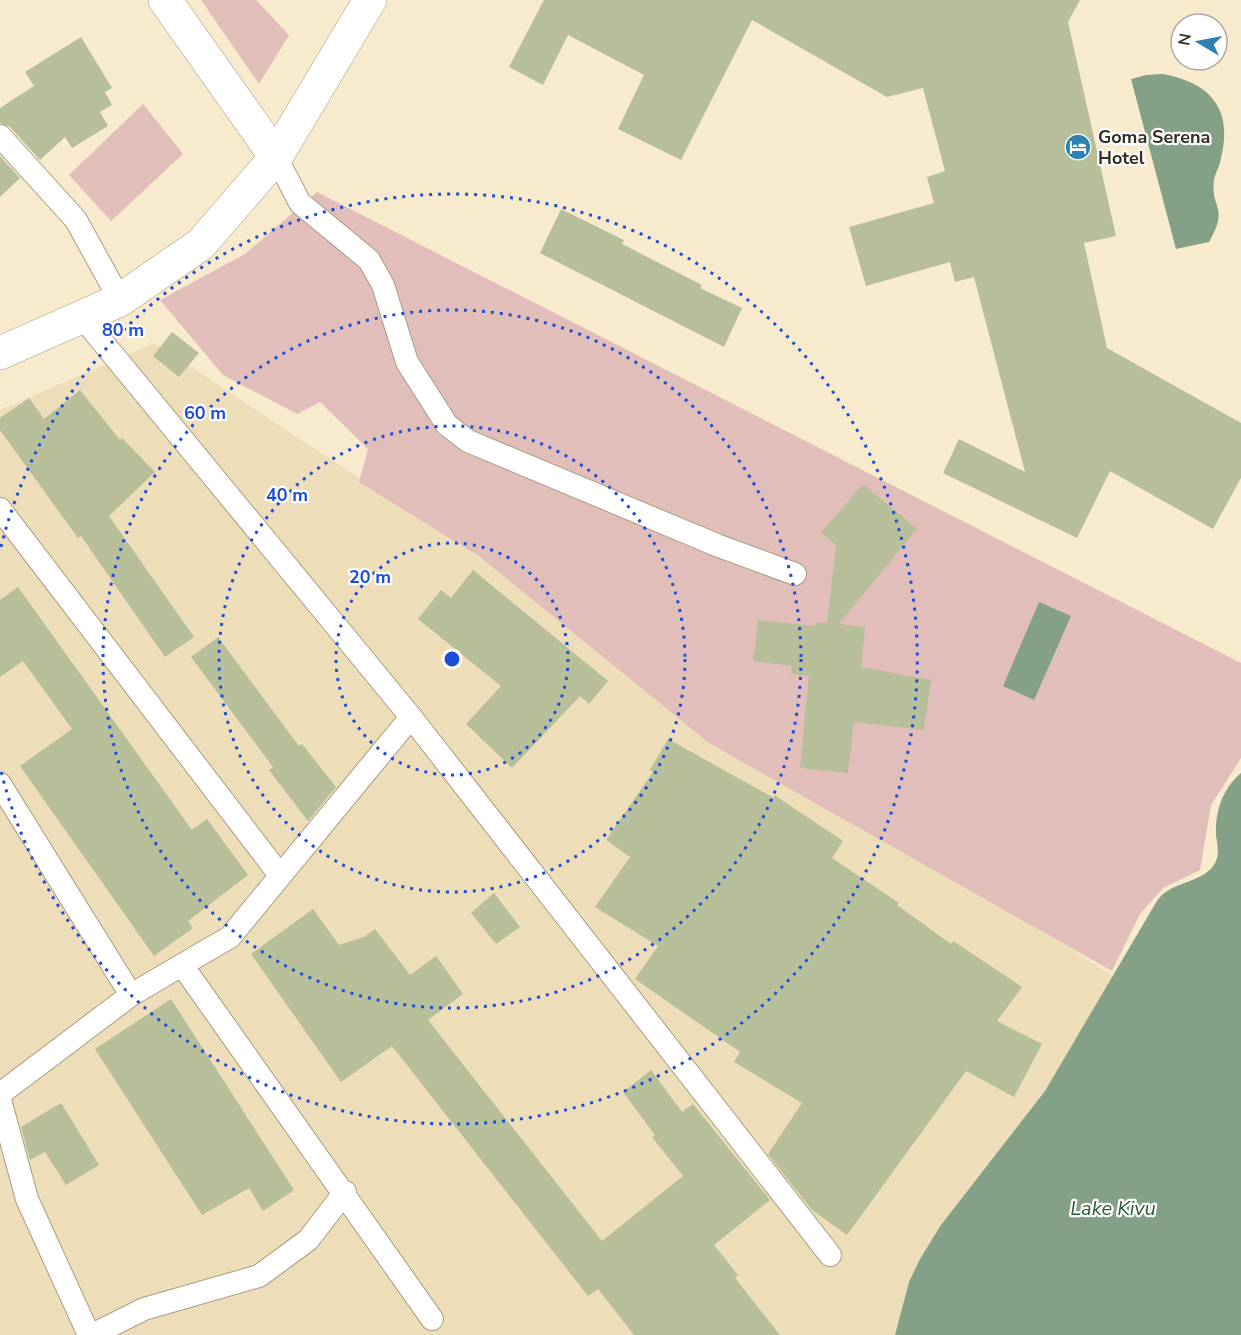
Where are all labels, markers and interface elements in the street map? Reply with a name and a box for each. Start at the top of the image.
north arrow [1169,12,1229,72]
text: N [1173,32,1197,47]
place label: Goma Serena Hotel [1098,125,1210,170]
hotel icon: Goma Serena Hotel [1063,132,1093,162]
text: 80 m [102,318,144,342]
text: 60 m [184,401,226,425]
text: 40 m [266,483,308,507]
text: 20 m [349,565,391,589]
centre of rings [442,649,462,669]
water label: Lake Kivu [1070,1195,1156,1222]

